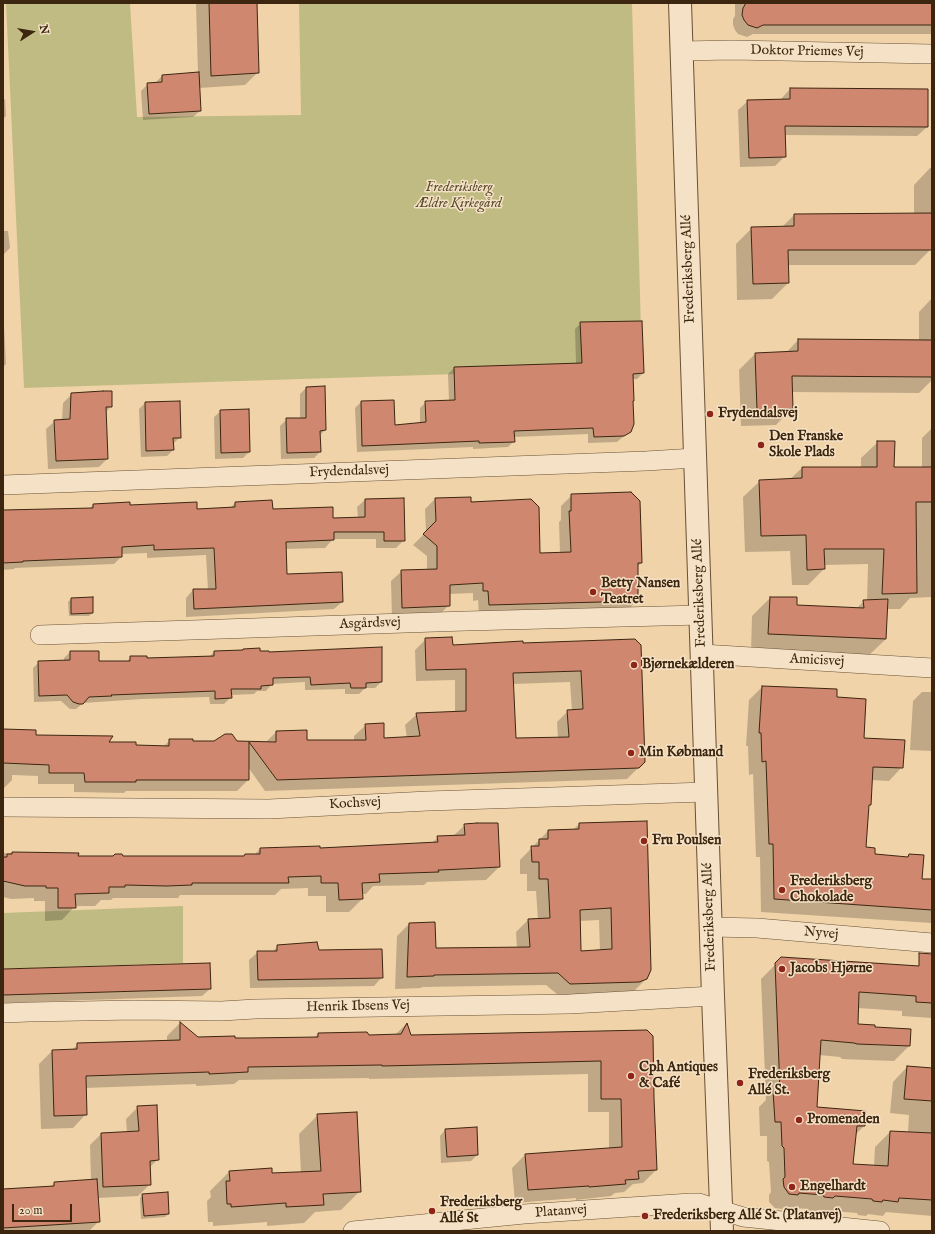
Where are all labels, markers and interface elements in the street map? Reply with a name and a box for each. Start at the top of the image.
north arrow [12,12,52,52]
text: N [36,23,52,36]
street label: Doktor Priemes Vej [750,43,864,61]
park label: Frederiksberg Ældre Kirkegård [416,180,502,212]
street label: Frederiksberg Allé [679,214,699,324]
place label: Frydendalsvej [718,406,798,422]
marker: Frydendalsvej [705,409,715,419]
place label: Den Franske Skole Plads [769,429,843,462]
marker: Den Franske Skole Plads [756,440,766,450]
street label: Frydendalsvej [309,462,389,482]
street label: Frederiksberg Allé [690,538,710,648]
place label: Betty Nansen Teatret [601,576,680,608]
marker: Betty Nansen Teatret [588,587,598,597]
street label: Asgårdsvej [339,615,401,633]
street label: Amicisvej [789,651,845,671]
place label: Bjørnekælderen [642,657,735,673]
marker: Bjørnekælderen [629,660,639,670]
place label: Min Købmand [639,745,723,761]
marker: Min Købmand [626,748,636,758]
street label: Kochsvej [329,794,381,814]
place label: Fru Poulsen [652,833,721,849]
marker: Fru Poulsen [639,836,649,846]
street label: Frederiksberg Allé [700,862,720,972]
place label: Frederiksberg Chokolade [790,874,872,906]
marker: Frederiksberg Chokolade [777,885,787,895]
street label: Nyvej [803,924,839,944]
place label: Jacobs Hjørne [790,961,872,977]
marker: Jacobs Hjørne [777,964,787,974]
street label: Henrik Ibsens Vej [306,998,410,1016]
place label: Cph Antiques & Café [639,1060,718,1092]
place label: Frederiksberg Allé St. [748,1067,830,1100]
marker: Cph Antiques & Café [626,1071,636,1081]
marker: Frederiksberg Allé St. [735,1078,745,1088]
place label: Promenaden [807,1112,880,1128]
marker: Promenaden [794,1115,804,1125]
place label: Engelhardt [800,1179,866,1195]
marker: Engelhardt [787,1182,797,1192]
place label: Frederiksberg Allé St [440,1195,522,1228]
scale bar [14,1196,74,1222]
street label: Platanvej [534,1202,588,1222]
text: 20 m [19,1203,42,1218]
marker: Frederiksberg Allé St [427,1206,437,1216]
place label: Frederiksberg Allé St. (Platanvej) [653,1208,842,1224]
marker: Frederiksberg Allé St. (Platanvej) [640,1211,650,1221]

